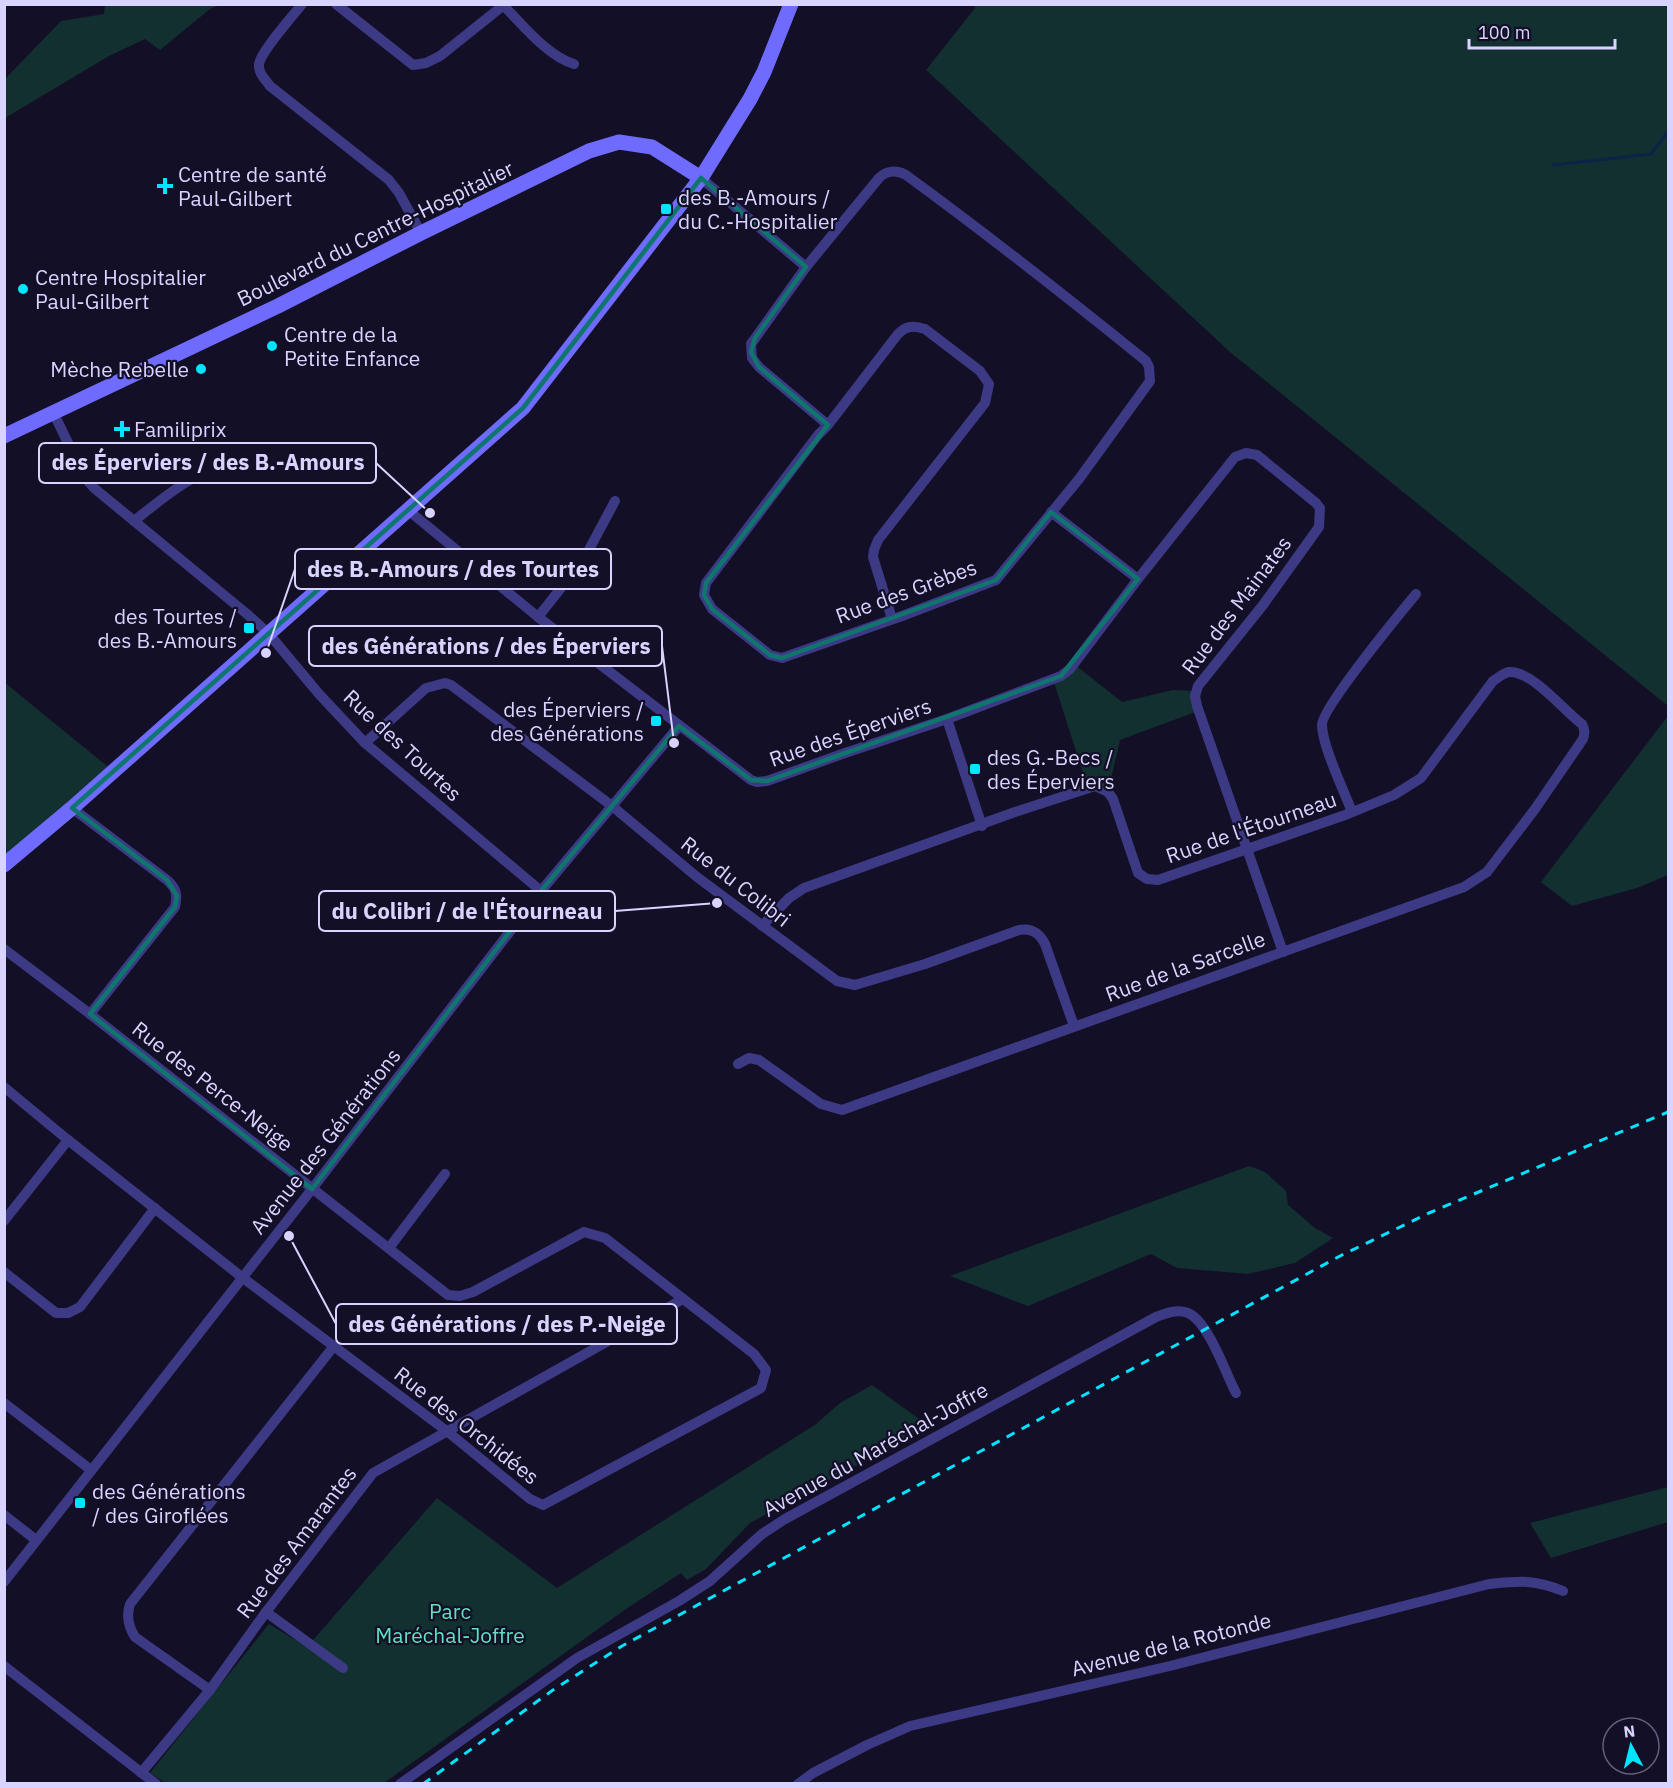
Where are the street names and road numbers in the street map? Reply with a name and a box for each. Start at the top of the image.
street label: Boulevard du Centre-Hospitalier [232,154,518,312]
street label: Rue des Mainates [1175,530,1297,680]
street label: Rue des Grèbes [831,552,981,630]
street label: Rue des Tourtes [338,683,468,807]
street label: Rue des Éperviers [765,691,935,773]
street label: Rue de l'Étourneau [1162,785,1340,869]
street label: Rue du Colibri [675,829,797,933]
street label: Rue de la Sarcelle [1101,924,1269,1008]
street label: Rue des Perce-Neige [127,1014,299,1158]
street label: Avenue des Générations [243,1042,407,1240]
street label: Rue des Orchidées [389,1360,545,1490]
street label: Avenue du Maréchal-Joffre [757,1375,993,1523]
street label: Rue des Amarantes [230,1460,362,1624]
street label: Avenue de la Rotonde [1068,1606,1274,1682]

